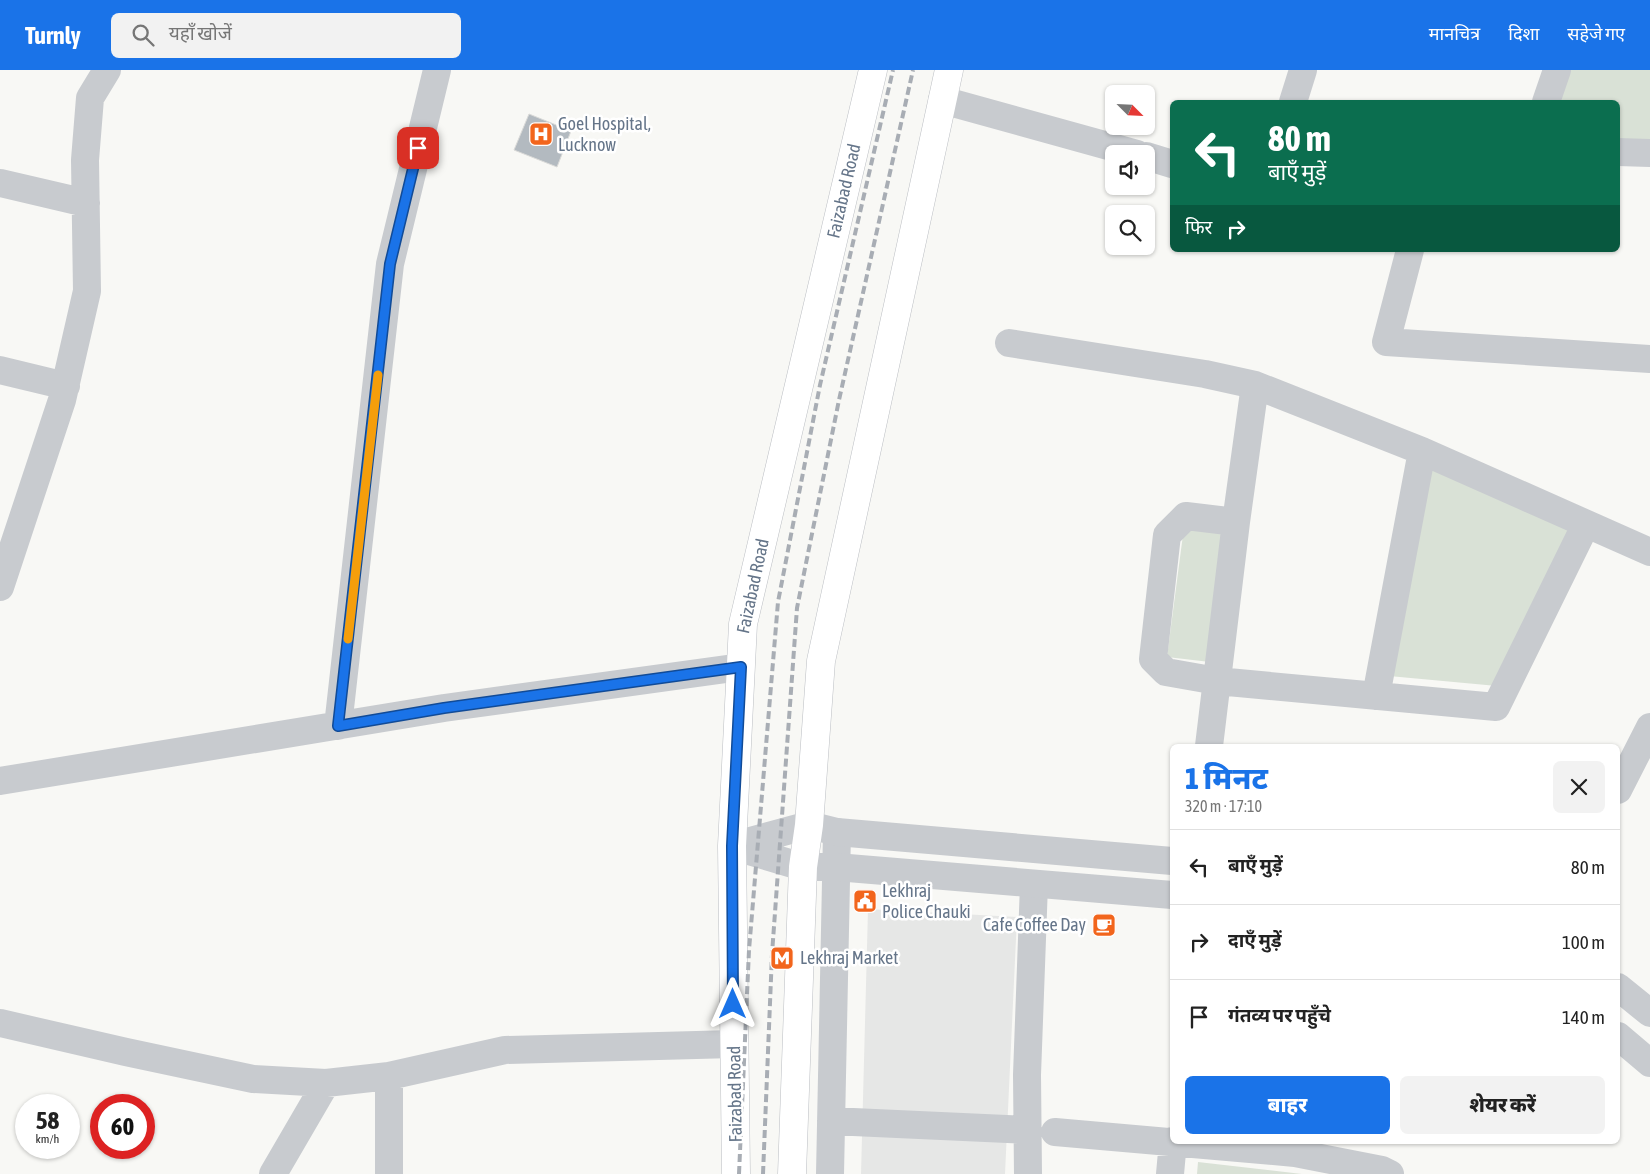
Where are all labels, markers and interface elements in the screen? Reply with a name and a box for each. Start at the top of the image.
search box [111,13,461,58]
icon: search [129,21,157,49]
text: Turnly [25,22,81,49]
text: यहाँ खोजें [169,22,232,44]
text: मानचित्र [1429,23,1480,44]
text: दिशा [1508,23,1539,44]
text: सहेजे गए [1567,23,1625,44]
north arrow [1105,85,1155,135]
map controls [1105,85,1155,255]
place label: Goel Hospital, Lucknow [558,113,651,155]
text: 80 m [1268,118,1331,158]
icon: left [1185,120,1250,185]
hospital icon: Goel Hospital, Lucknow [528,121,554,147]
pin [397,127,439,169]
icon: arrive [404,134,432,162]
street label: Faizabad Road [822,142,865,240]
button: sound [1105,145,1155,195]
text: बाएँ मुड़ें [1268,159,1326,185]
button: search [1105,205,1155,255]
icon: right [1222,215,1250,243]
text: फिर [1185,216,1212,238]
street label: Faizabad Road [732,537,773,635]
text: 1 मिनट [1185,761,1268,795]
button: close [1553,761,1605,813]
text: 320 m · 17:10 [1185,797,1262,815]
icon: left [1185,853,1213,881]
text: बाएँ मुड़ें [1228,854,1283,876]
text: 80 m [1571,856,1605,878]
place label: Lekhraj Police Chauki [882,880,971,922]
public building icon: Lekhraj Police Chauki [852,888,878,914]
cafe icon: Cafe Coffee Day [1091,912,1117,938]
place label: Cafe Coffee Day [983,914,1086,935]
icon: right [1185,928,1213,956]
text: दाएँ मुड़ें [1228,929,1282,951]
text: 100 m [1562,931,1605,953]
metro station icon: Lekhraj Market [769,945,795,971]
place label: Lekhraj Market [800,947,898,968]
position arrow [706,977,758,1029]
icon: arrive [1185,1003,1213,1031]
text: गंतव्य पर पहुँचे [1228,1004,1331,1026]
text: 140 m [1562,1006,1605,1028]
street label: Faizabad Road [723,1046,746,1142]
button: बाहर [1185,1076,1390,1134]
button: शेयर करें [1400,1076,1605,1134]
speed limit sign: 60 [90,1094,155,1159]
text: 58 [36,1106,59,1134]
text: km/h [36,1132,59,1146]

